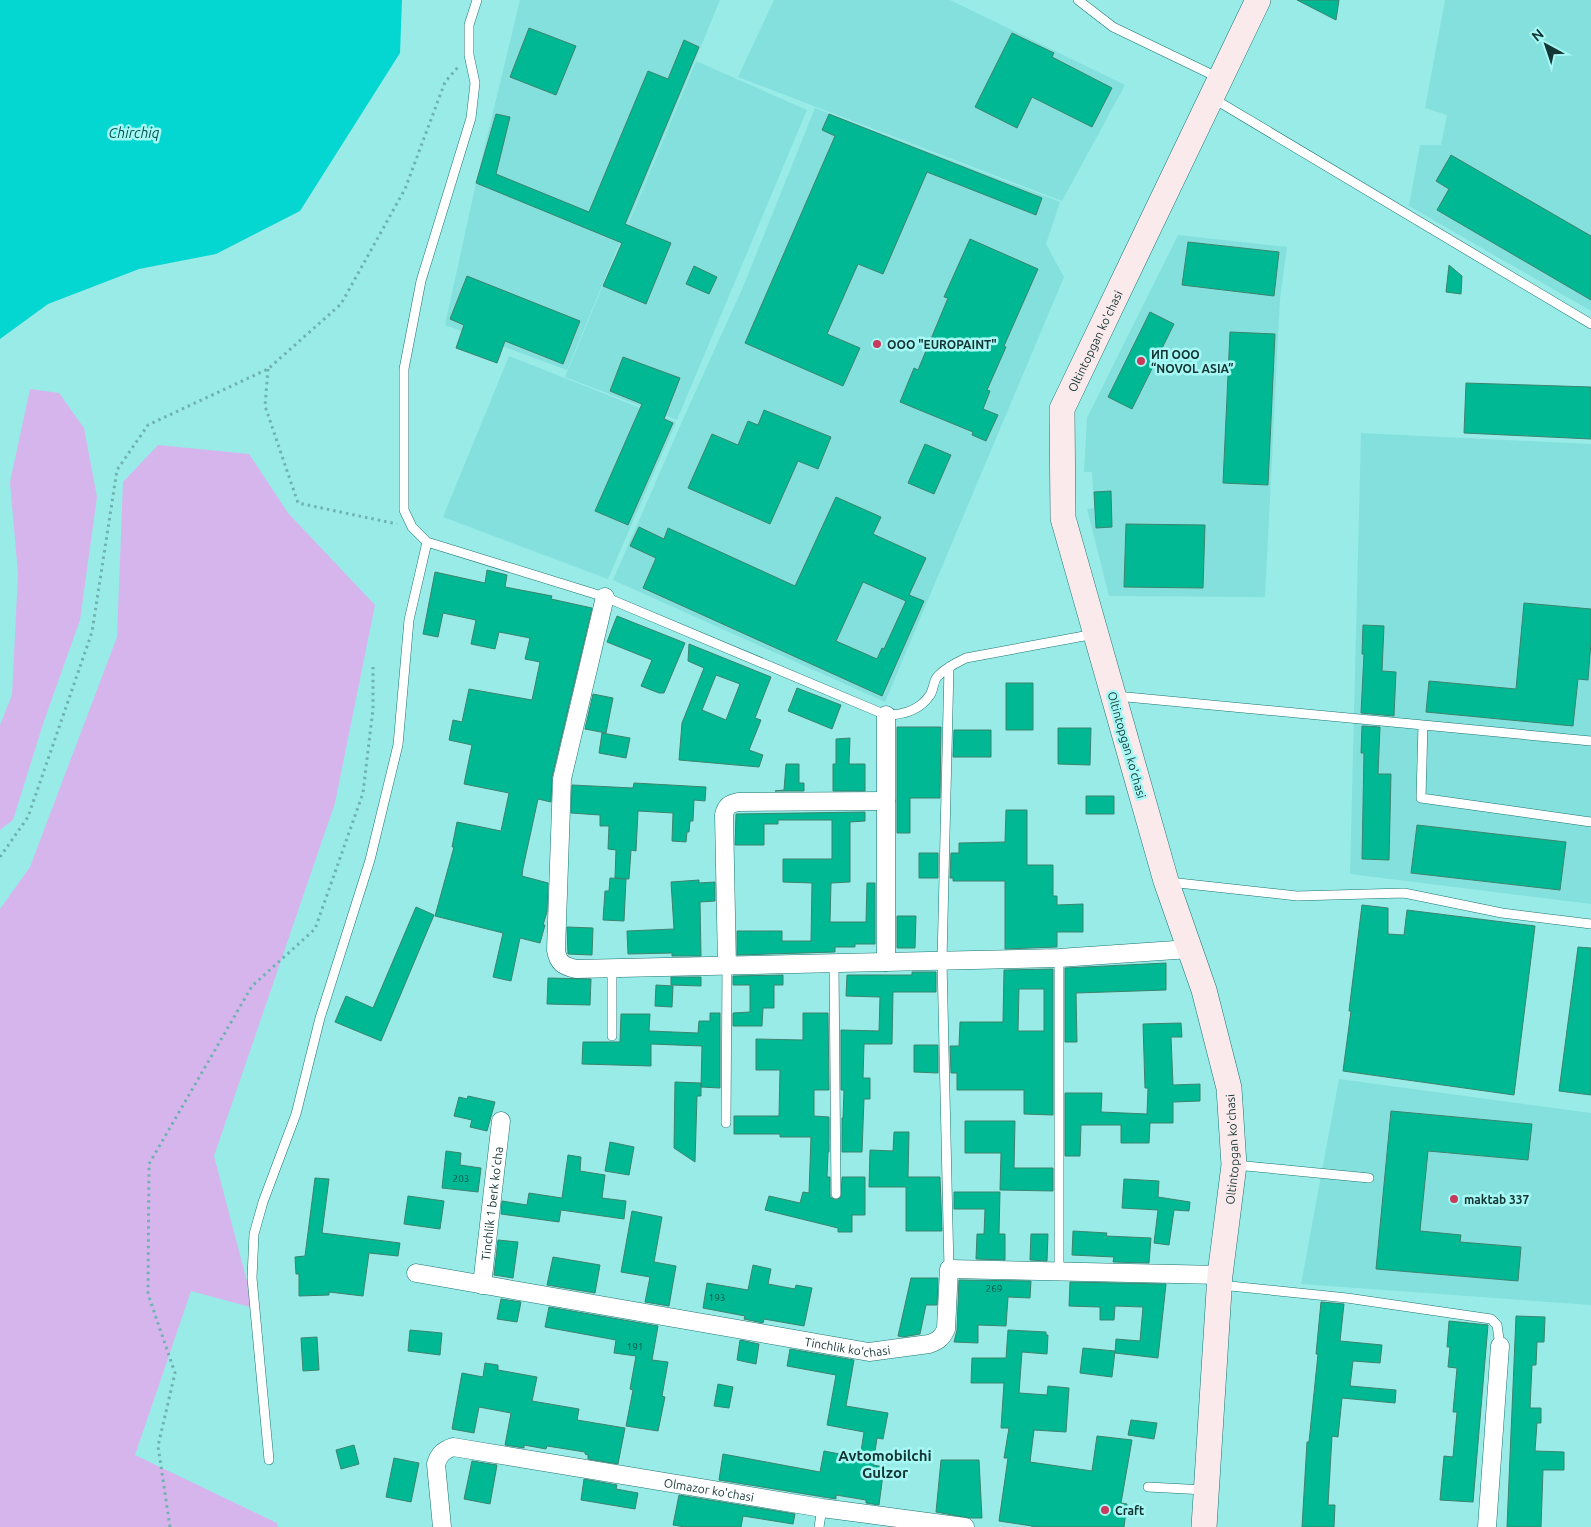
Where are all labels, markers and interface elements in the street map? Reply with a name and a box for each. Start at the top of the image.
north arrow [1521,20,1571,70]
text: N [1528,26,1547,45]
water label: Chirchiq [109,125,160,141]
street label: Oltintopgan ko'chasi [1065,288,1124,394]
marker: OOO "EUROPAINT" [871,338,883,350]
place label: OOO "EUROPAINT" [887,338,997,351]
place label: ИП ООО “NOVOL ASIA” [1151,348,1234,375]
marker: ИП ООО “NOVOL ASIA” [1135,355,1147,367]
street label: Oltintopgan ko'chasi [1106,690,1149,800]
street label: Oltintopgan ko'chasi [1223,1094,1241,1205]
street label: Tinchlik 1 berk ko'cha [478,1146,504,1261]
house number: 203 [453,1173,469,1184]
marker: maktab 337 [1448,1193,1460,1205]
place label: maktab 337 [1464,1193,1530,1206]
house number: 269 [986,1283,1002,1294]
house number: 193 [709,1292,725,1303]
street label: Tinchlik ko'chasi [804,1334,891,1359]
house number: 191 [627,1341,643,1352]
district label: Avtomobilchi Gulzor [838,1447,932,1481]
street label: Olmazor ko'chasi [663,1475,755,1503]
marker: Craft [1099,1504,1111,1516]
place label: Craft [1115,1504,1144,1517]

